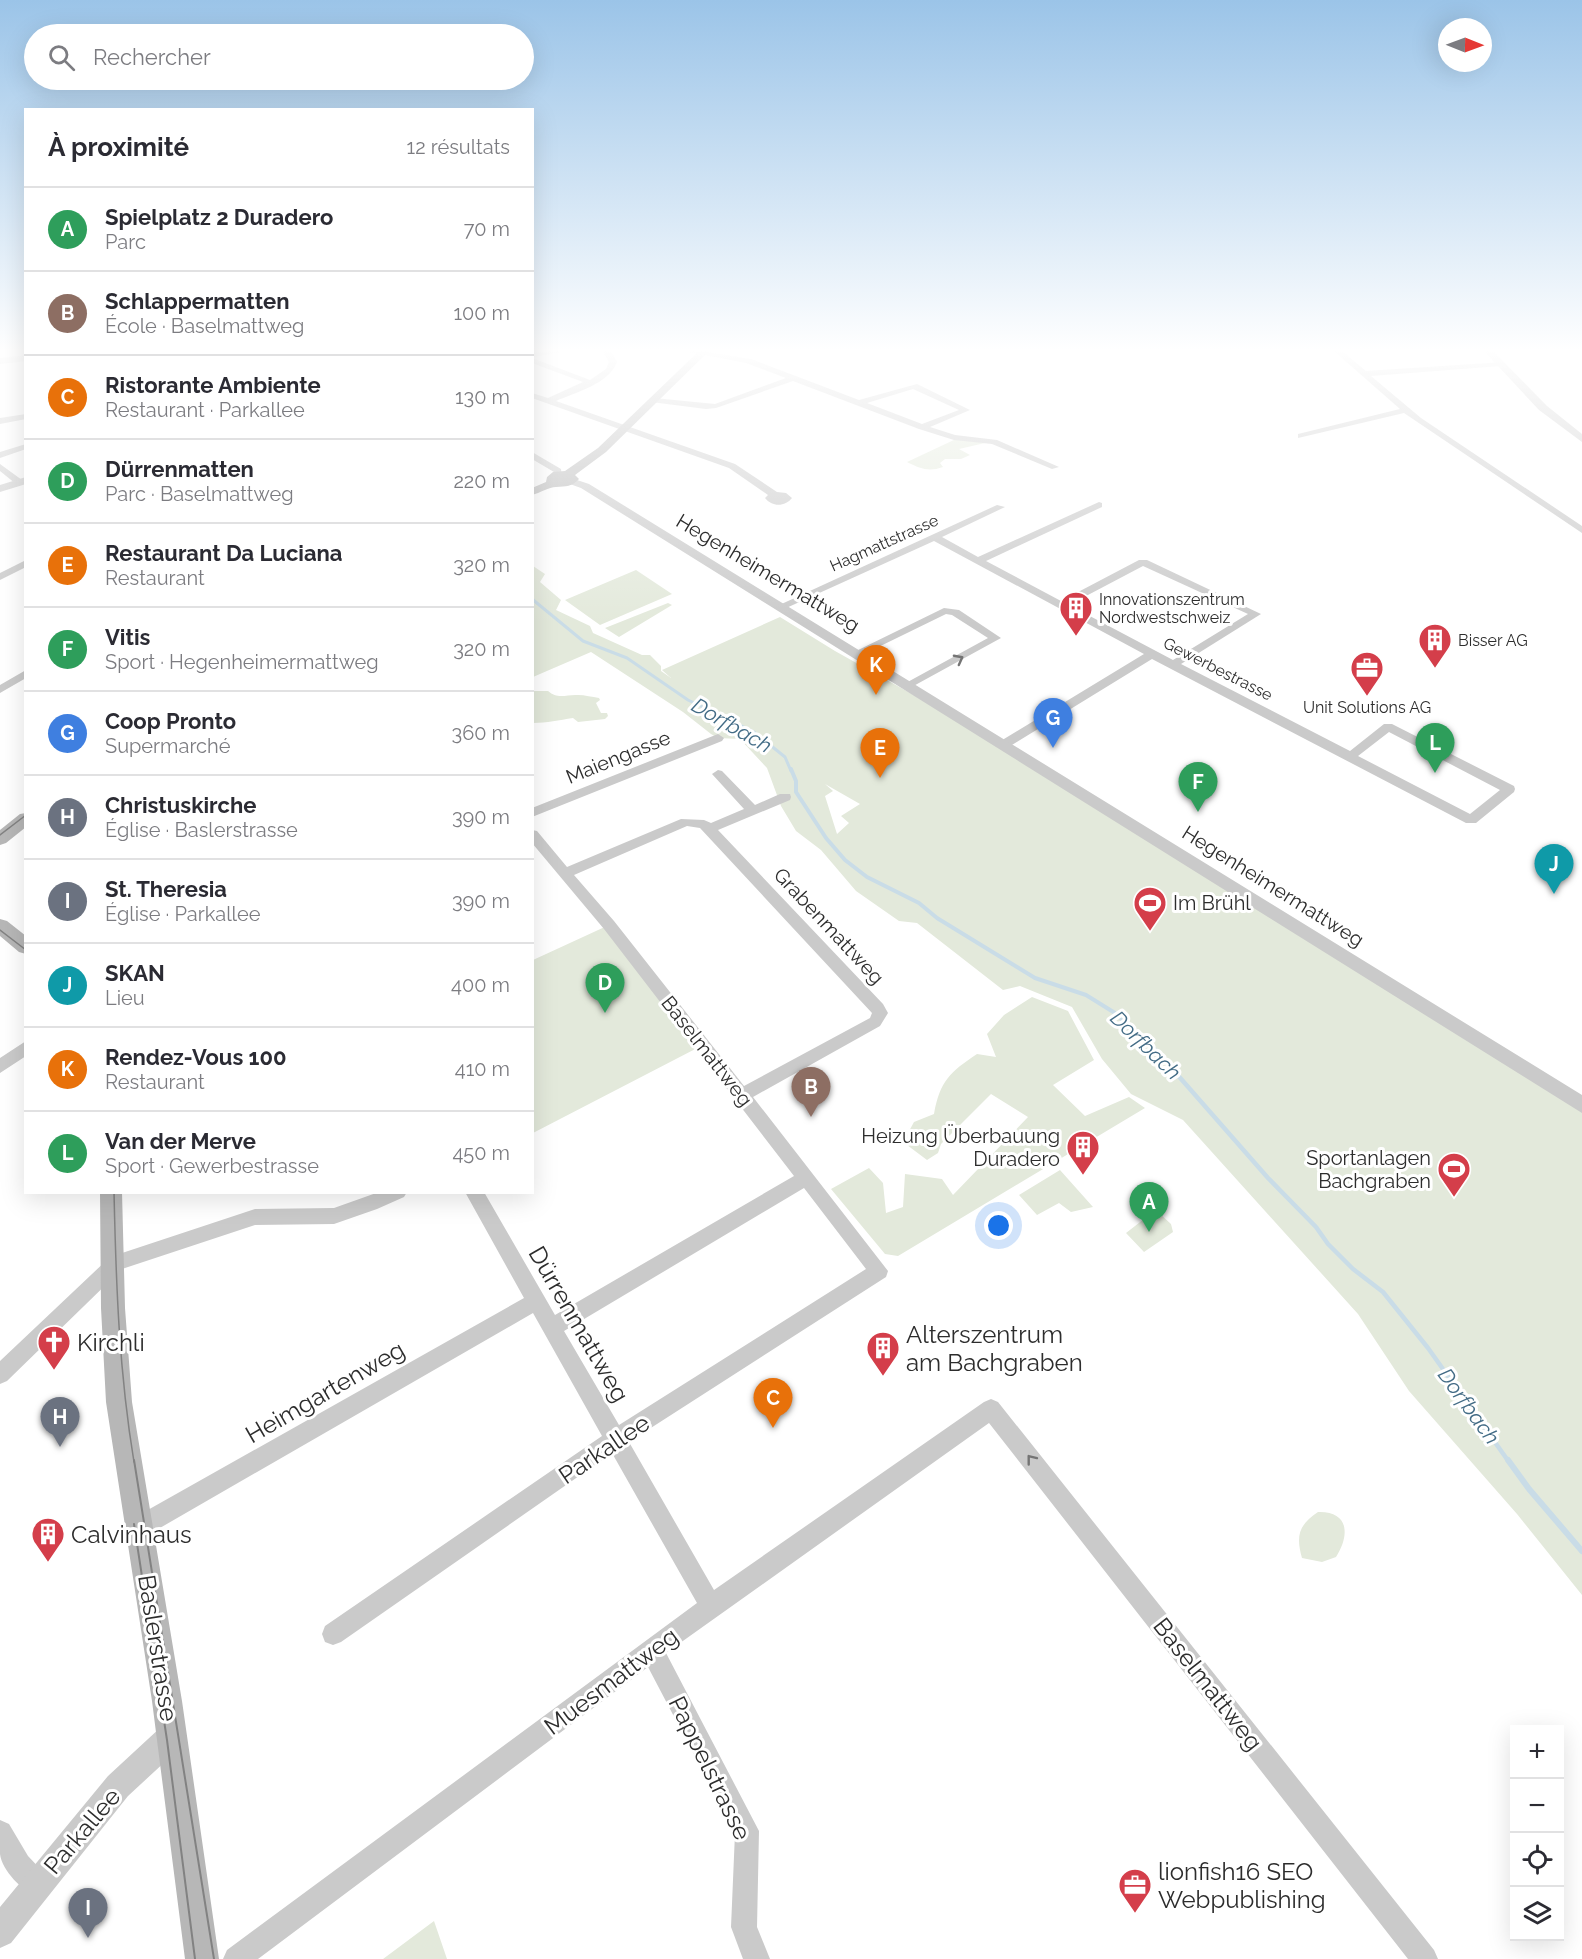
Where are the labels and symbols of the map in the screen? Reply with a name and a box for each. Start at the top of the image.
north arrow [1438,18,1492,72]
street label: Hegenheimermattweg [672,509,864,637]
street label: Hagmattstrasse [827,511,941,575]
building icon: Innovationszentrum Nordwestschweiz [1058,590,1094,637]
place label: Innovationszentrum Nordwestschweiz [1099,590,1245,627]
building icon: Bisser AG [1417,622,1453,669]
place label: Bisser AG [1458,631,1528,650]
street label: Gewerbestrasse [1160,633,1276,705]
pin: K [856,646,896,695]
office icon: Unit Solutions AG [1349,650,1385,697]
one-way arrow [953,655,964,666]
water label: Dorfbach [688,692,776,758]
pin: G [1034,698,1072,748]
place label: Unit Solutions AG [1303,698,1431,717]
pin: L [1416,724,1454,773]
street label: Maiengasse [562,725,674,789]
pin: E [860,728,900,778]
pin: F [1178,762,1218,812]
street label: Hegenheimermattweg [1178,820,1368,952]
pin: J [1534,844,1574,894]
street label: Grabenmattweg [769,863,889,989]
sports icon: Im Brühl [1132,885,1168,932]
place label: Im Brühl [1173,891,1251,915]
pin: D [586,964,624,1013]
street label: Baselmattweg [656,991,758,1111]
water label: Dorfbach [1106,1005,1186,1085]
pin: B [792,1068,830,1117]
place label: Heizung Überbauung Duradero [861,1124,1060,1171]
building icon: Heizung Überbauung Duradero [1065,1129,1101,1176]
place label: Sportanlagen Bachgraben [1306,1146,1431,1193]
sports icon: Sportanlagen Bachgraben [1436,1151,1472,1198]
pin: A [1130,1182,1168,1232]
your location [984,1211,1013,1240]
street label: Dürrenmattweg [523,1241,635,1407]
place label: Alterszentrum am Bachgraben [906,1320,1083,1377]
church icon: Kirchli [36,1324,72,1371]
place label: Kirchli [77,1328,145,1357]
building icon: Alterszentrum am Bachgraben [865,1330,901,1377]
street label: Heimgartenweg [240,1335,410,1449]
water label: Dorfbach [1433,1363,1505,1449]
pin: C [754,1378,792,1428]
pin: H [40,1398,80,1447]
street label: Parkallee [553,1408,655,1490]
one-way arrow [1027,1455,1038,1466]
building icon: Calvinhaus [30,1516,66,1563]
place label: Calvinhaus [71,1520,192,1549]
street label: Baslerstrasse [132,1573,184,1723]
street label: Baselmattweg [1147,1612,1269,1756]
street label: Muesmattweg [538,1621,684,1741]
street label: Pappelstrasse [663,1691,757,1845]
street label: Parkallee [38,1782,126,1880]
place label: lionfish16 SEO Webpublishing [1158,1857,1326,1914]
office icon: lionfish16 SEO Webpublishing [1117,1867,1153,1914]
pin: I [68,1888,107,1938]

